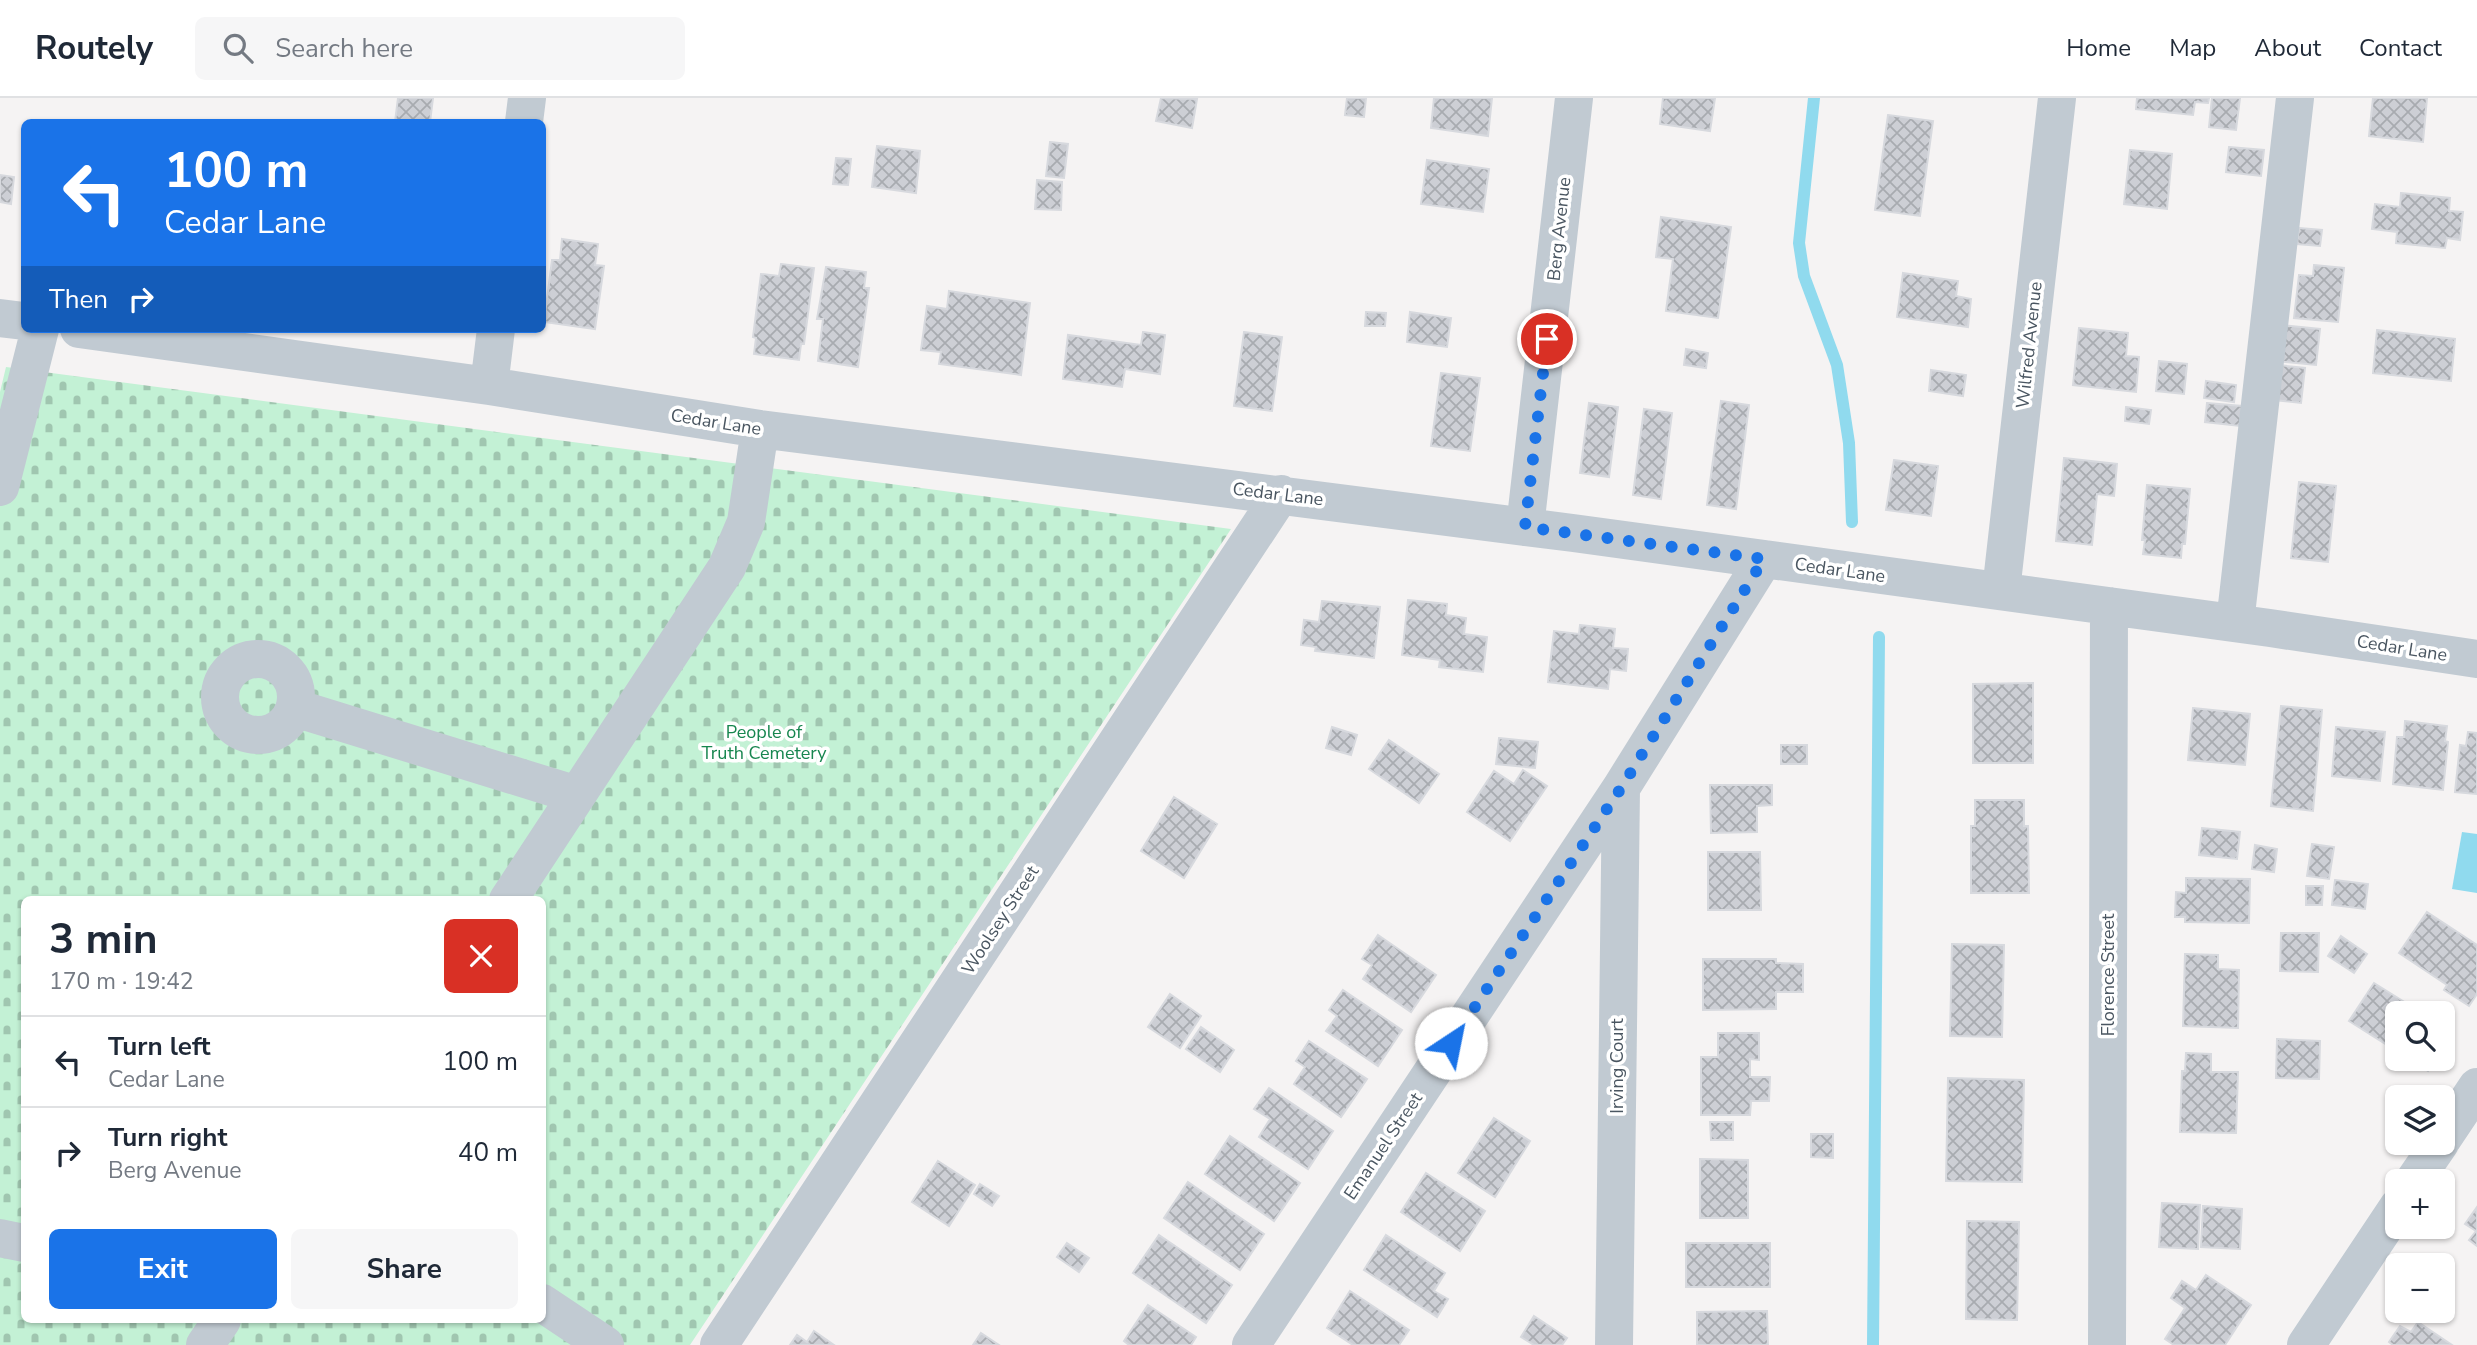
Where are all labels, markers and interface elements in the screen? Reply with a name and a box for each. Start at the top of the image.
search box [195,17,685,80]
text: Routely [35,26,153,71]
icon: search [219,29,257,67]
text: Search here [275,31,413,66]
text: Home [2066,32,2131,64]
text: Map [2169,32,2216,64]
text: About [2254,32,2321,64]
text: Contact [2359,32,2442,64]
text: 100 m [164,137,308,204]
icon: left [49,147,140,238]
street label: Berg Avenue [1542,176,1576,282]
text: Cedar Lane [164,201,326,244]
icon: right [122,280,160,318]
street label: Wilfred Avenue [2010,280,2048,410]
text: Then [49,282,108,317]
pin [1517,309,1577,369]
icon: arrive [1528,320,1566,358]
street label: Cedar Lane [669,403,763,441]
street label: Cedar Lane [1231,477,1325,511]
street label: Cedar Lane [1793,552,1887,588]
street label: Cedar Lane [2355,629,2449,667]
park label: People of Truth Cemetery [701,720,827,765]
street label: Woolsey Street [956,860,1045,979]
text: 3 min [49,911,158,968]
street label: Florence Street [2096,913,2120,1036]
button: close [444,919,518,993]
text: 170 m · 19:42 [49,966,194,997]
map controls [2385,1001,2455,1323]
button: search [2385,1001,2455,1071]
position arrow [1414,1006,1488,1080]
street label: Irving Court [1605,1018,1629,1114]
text: Turn left [108,1029,211,1064]
icon: left [49,1043,87,1081]
text: 100 m [442,1044,518,1079]
text: Cedar Lane [108,1064,225,1095]
button: layers [2385,1085,2455,1155]
street label: Emanuel Street [1338,1087,1428,1204]
text: Turn right [108,1120,227,1155]
icon: right [49,1134,87,1172]
text: 40 m [458,1135,518,1170]
text: Berg Avenue [108,1155,242,1186]
button: + [2385,1169,2455,1239]
button: Exit [49,1229,277,1309]
button: Share [291,1229,518,1309]
button: − [2385,1253,2455,1323]

